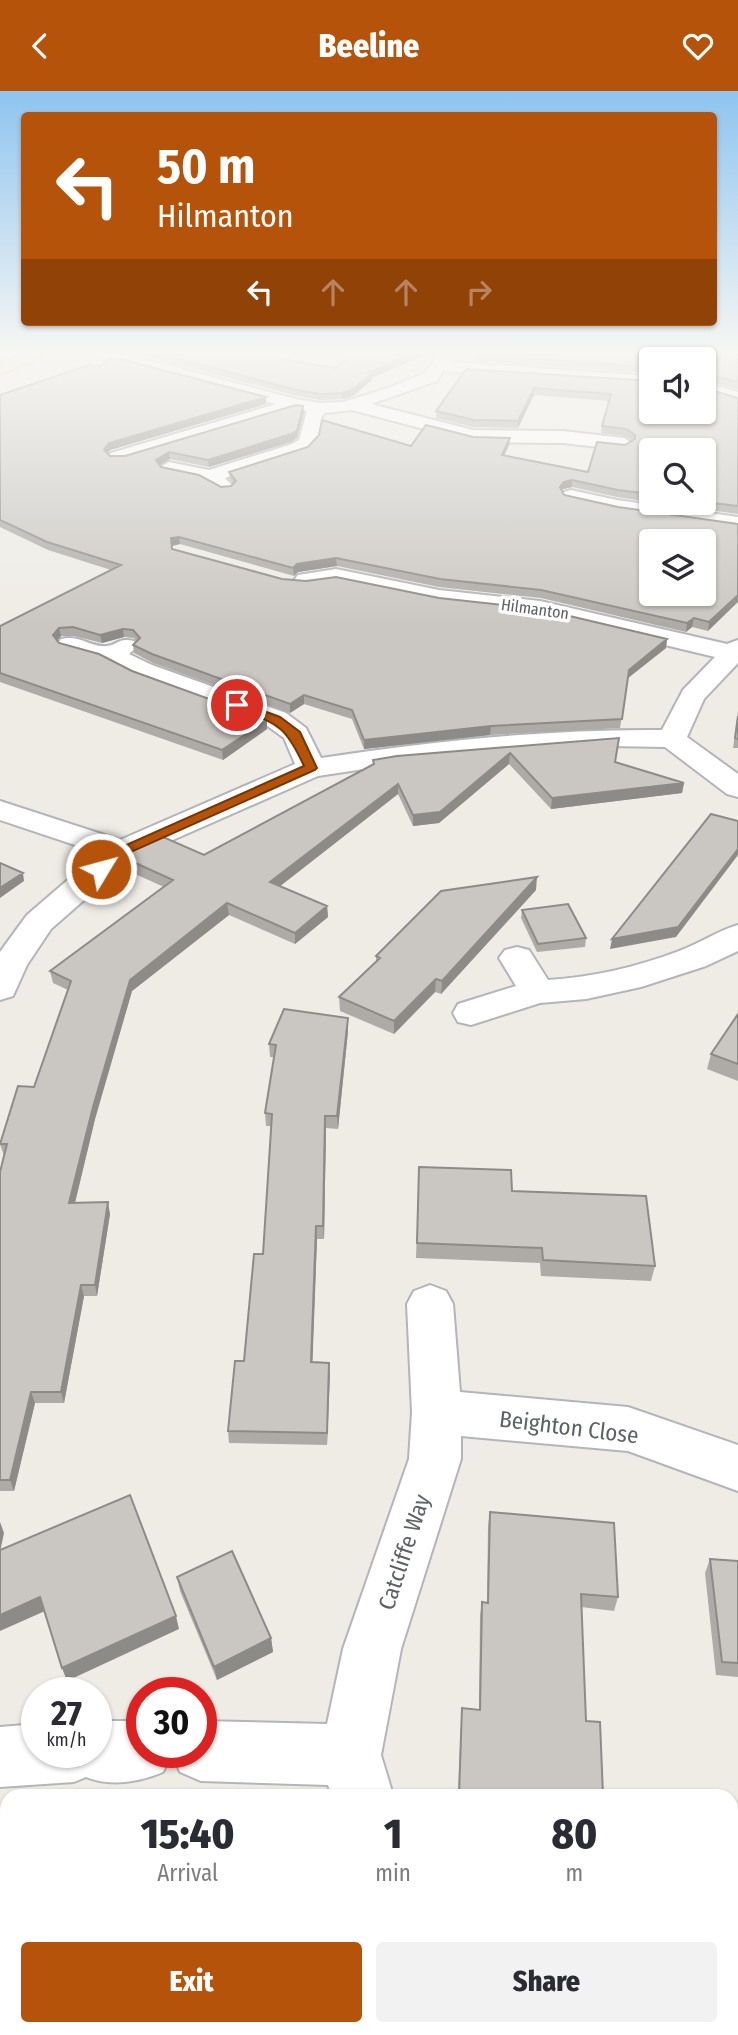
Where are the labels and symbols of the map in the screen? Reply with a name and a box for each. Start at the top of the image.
street label: Hilmanton [500,595,570,623]
pin [207,675,267,735]
position arrow [64,832,138,906]
street label: Beighton Close [498,1405,640,1449]
street label: Catcliffe Way [372,1490,436,1613]
speed limit sign: 30 [126,1677,217,1768]

